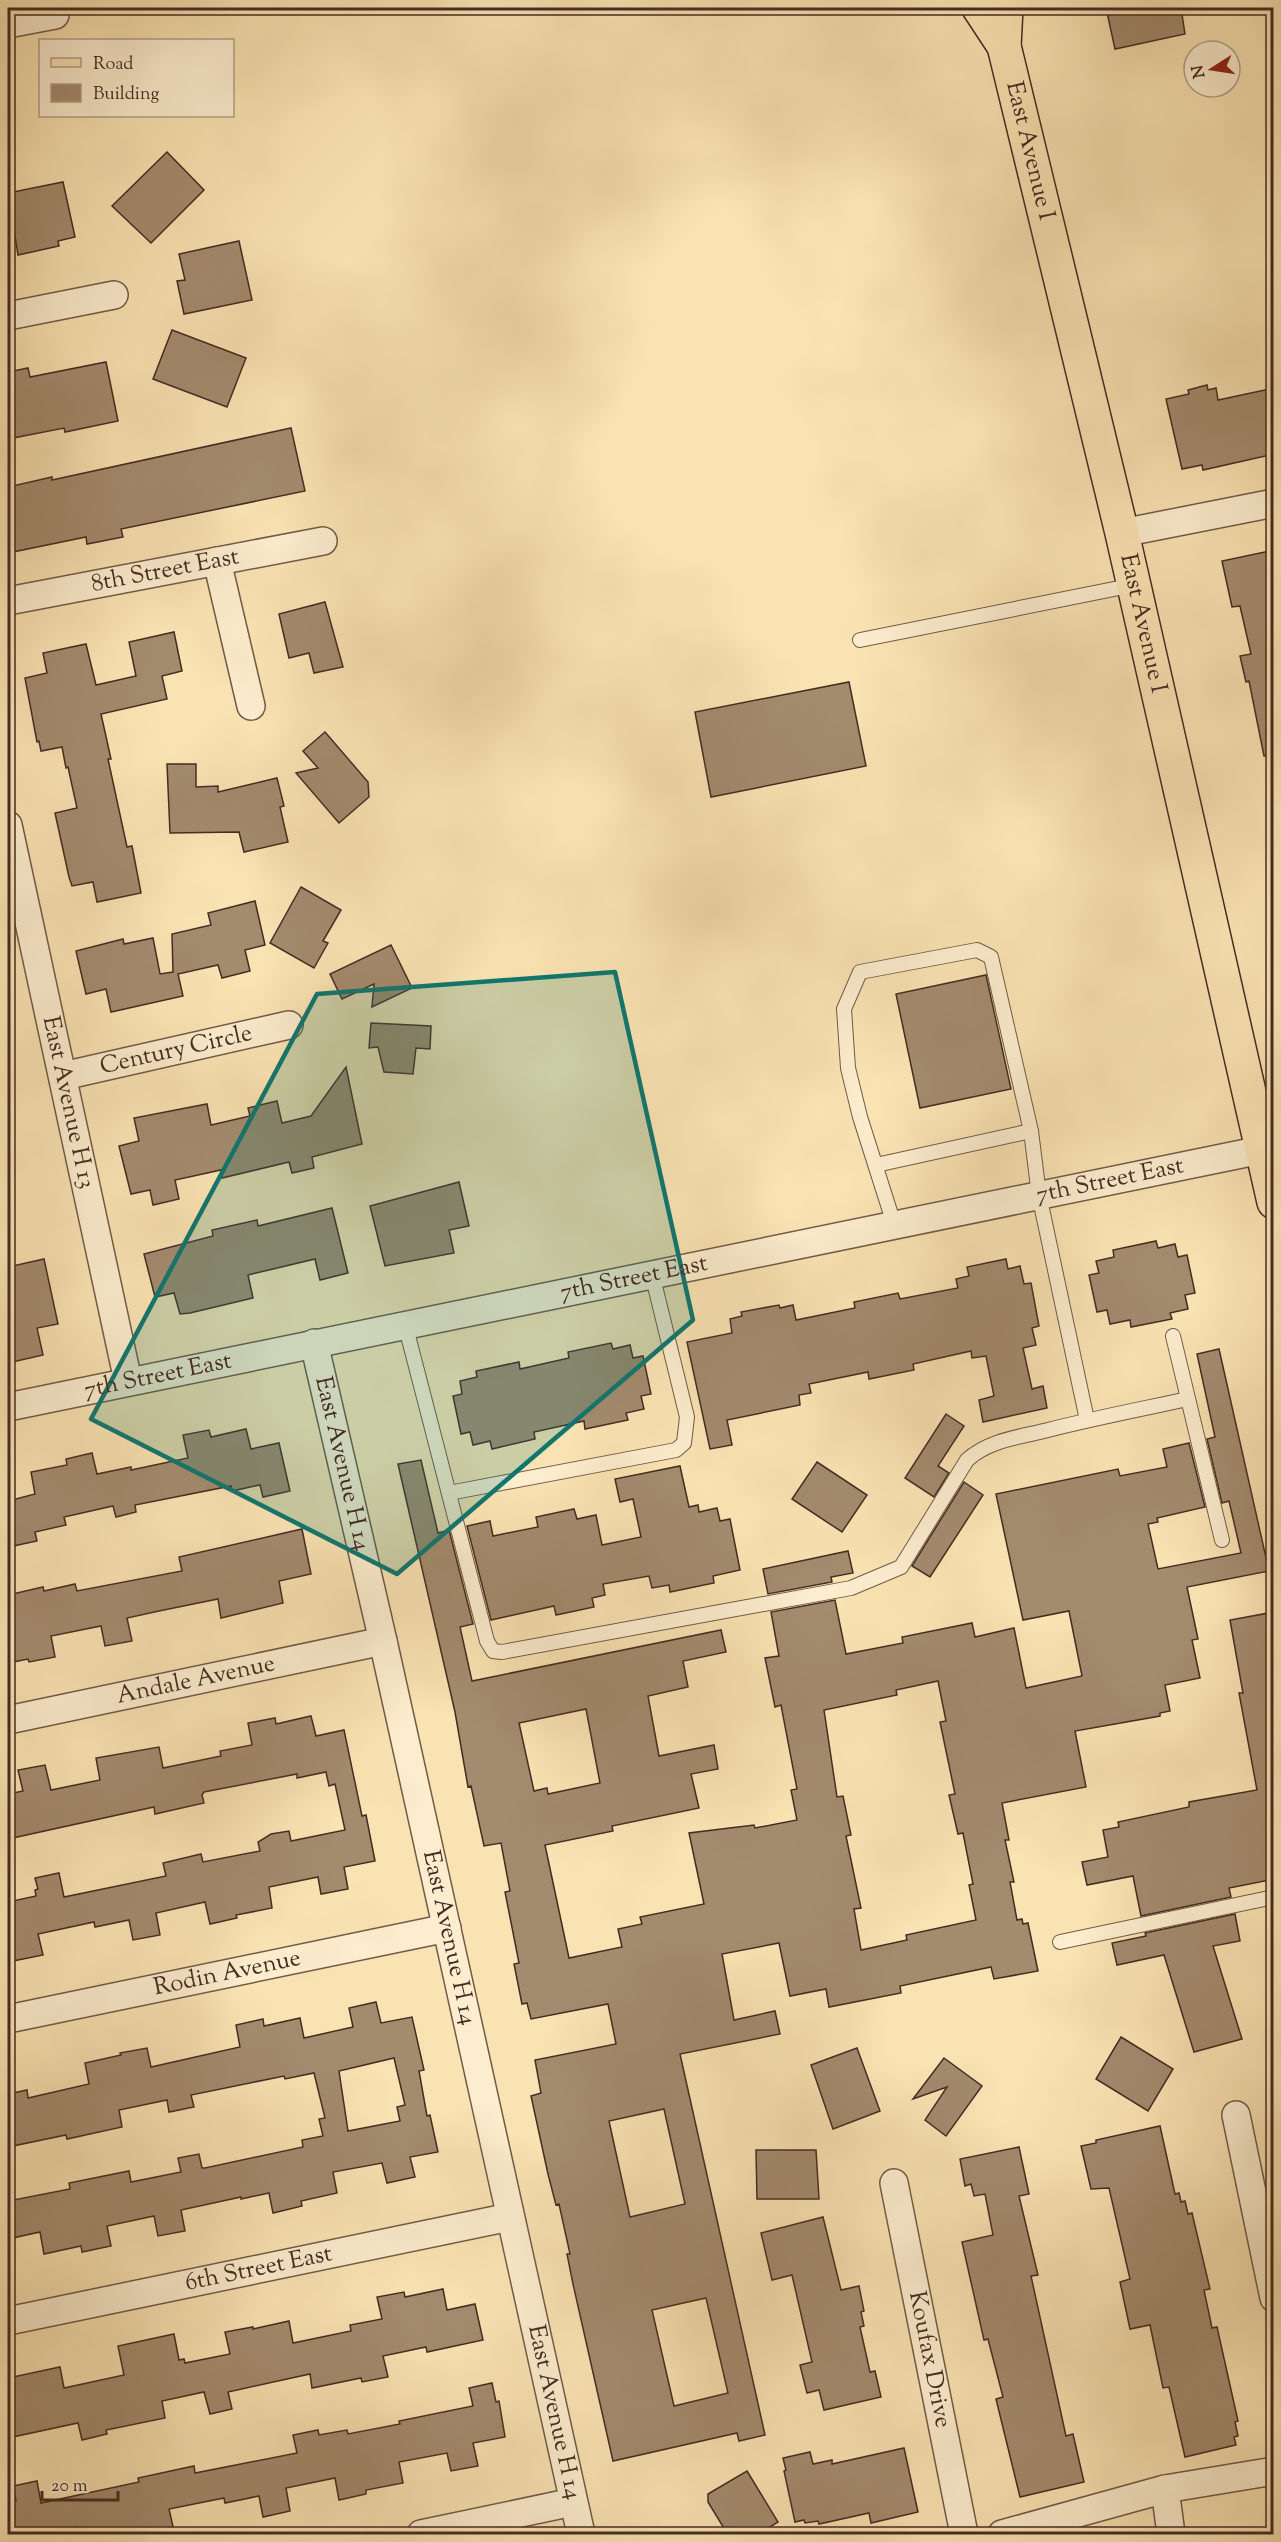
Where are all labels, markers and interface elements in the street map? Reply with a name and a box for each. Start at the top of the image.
legend [39,39,234,117]
north arrow [1182,39,1242,99]
text: Road [93,52,133,78]
text: N [1187,63,1212,80]
street label: East Avenue I [996,78,1063,224]
text: Building [93,82,159,108]
street label: 8th Street East [88,540,242,602]
street label: East Avenue I [1110,551,1175,696]
street label: East Avenue H 13 [33,1013,103,1192]
street label: Century Circle [97,1017,256,1084]
street label: 7th Street East [1033,1149,1187,1213]
street label: 7th Street East [557,1247,711,1310]
street label: 7th Street East [81,1345,235,1408]
street label: East Avenue H 14 [305,1373,379,1554]
street label: Andale Avenue [114,1647,278,1714]
street label: East Avenue H 14 [413,1847,485,2029]
street label: Rodin Avenue [151,1942,304,2005]
street label: 6th Street East [182,2237,335,2301]
street label: Koufax Drive [899,2288,959,2431]
street label: East Avenue H 14 [518,2322,590,2503]
scale bar [42,2464,118,2502]
text: 20 m [51,2474,88,2500]

